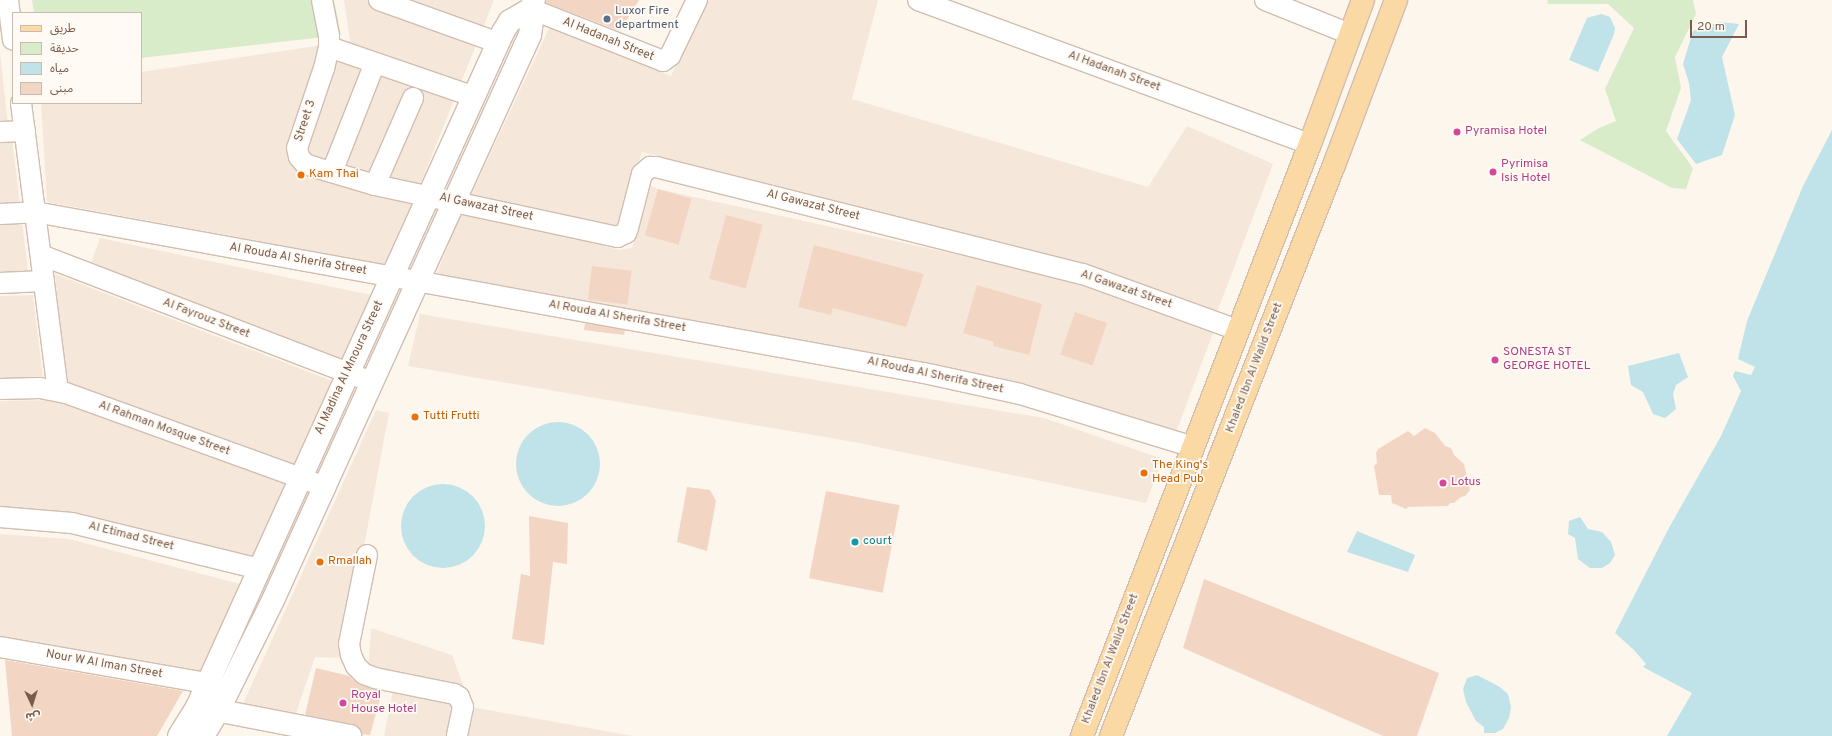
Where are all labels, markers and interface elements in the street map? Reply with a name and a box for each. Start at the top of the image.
place label: Luxor Fire department [615,5,679,33]
legend [12,12,142,104]
scale bar [1692,12,1749,38]
marker: Luxor Fire department [602,14,612,24]
street label: Al Hadanah Street [560,15,656,65]
text: 20 m [1697,19,1725,35]
text: طريق [50,21,76,37]
text: حديقة [50,41,79,57]
street label: Al Hadanah Street [1066,49,1162,95]
text: مياه [50,61,69,77]
text: مبنى [50,81,73,97]
street label: Street 3 [292,98,320,144]
place label: Pyramisa Hotel [1465,125,1547,139]
marker: Pyramisa Hotel [1452,127,1462,137]
place label: Pyrimisa Isis Hotel [1501,158,1550,186]
marker: Pyrimisa Isis Hotel [1488,167,1498,177]
place label: Kam Thai [309,168,359,182]
marker: Kam Thai [296,170,306,180]
street label: Al Gawazat Street [765,187,861,225]
street label: Al Gawazat Street [438,191,534,225]
street label: Al Rouda Al Sherifa Street [228,241,368,279]
street label: Al Gawazat Street [1078,268,1174,312]
street label: Al Fayrouz Street [160,296,252,342]
street label: Al Rouda Al Sherifa Street [547,298,687,336]
street label: Al Madina Al Mnoura Street [313,299,387,437]
street label: Khaled Ibn Al Walid Street [1223,300,1287,436]
place label: SONESTA ST GEORGE HOTEL [1503,346,1590,374]
street label: Al Rouda Al Sherifa Street [865,354,1005,398]
marker: SONESTA ST GEORGE HOTEL [1490,355,1500,365]
street label: Al Rahman Mosque Street [96,398,232,460]
place label: Tutti Frutti [423,410,480,424]
marker: Tutti Frutti [410,412,420,422]
place label: The King's Head Pub [1152,459,1208,487]
marker: The King's Head Pub [1139,468,1149,478]
place label: Lotus [1451,476,1481,490]
marker: Lotus [1438,478,1448,488]
street label: Al Etimad Street [87,519,175,555]
place label: court [863,535,892,549]
marker: court [850,537,860,547]
place label: Rmallah [328,555,372,569]
marker: Rmallah [315,557,325,567]
street label: Khaled Ibn Al Walid Street [1079,591,1143,727]
street label: Nour W Al Iman Street [44,648,164,682]
north arrow [12,684,52,724]
place label: Royal House Hotel [351,689,417,717]
marker: Royal House Hotel [338,698,348,708]
text: ش [25,708,41,723]

